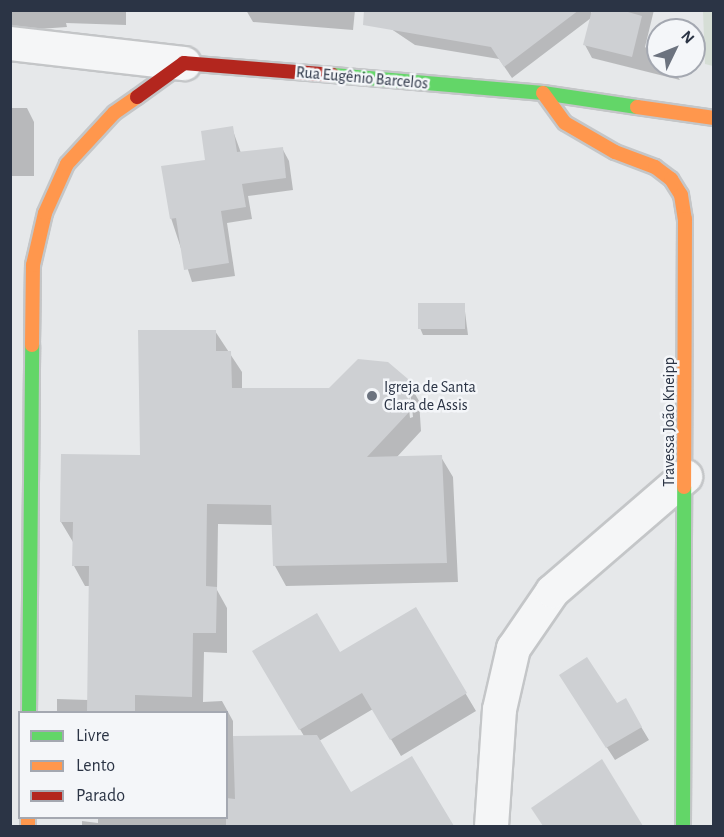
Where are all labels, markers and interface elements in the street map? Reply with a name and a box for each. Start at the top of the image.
north arrow [646,18,706,78]
text: N [678,28,697,47]
street label: Rua Eugênio Barcelos [295,63,429,93]
street label: Travessa João Kneipp [659,357,679,487]
place label: Igreja de Santa Clara de Assis [384,377,476,415]
marker: Igreja de Santa Clara de Assis [365,389,379,403]
legend [18,711,228,819]
text: Livre [76,727,110,745]
text: Lento [76,757,115,775]
text: Parado [76,787,125,805]

